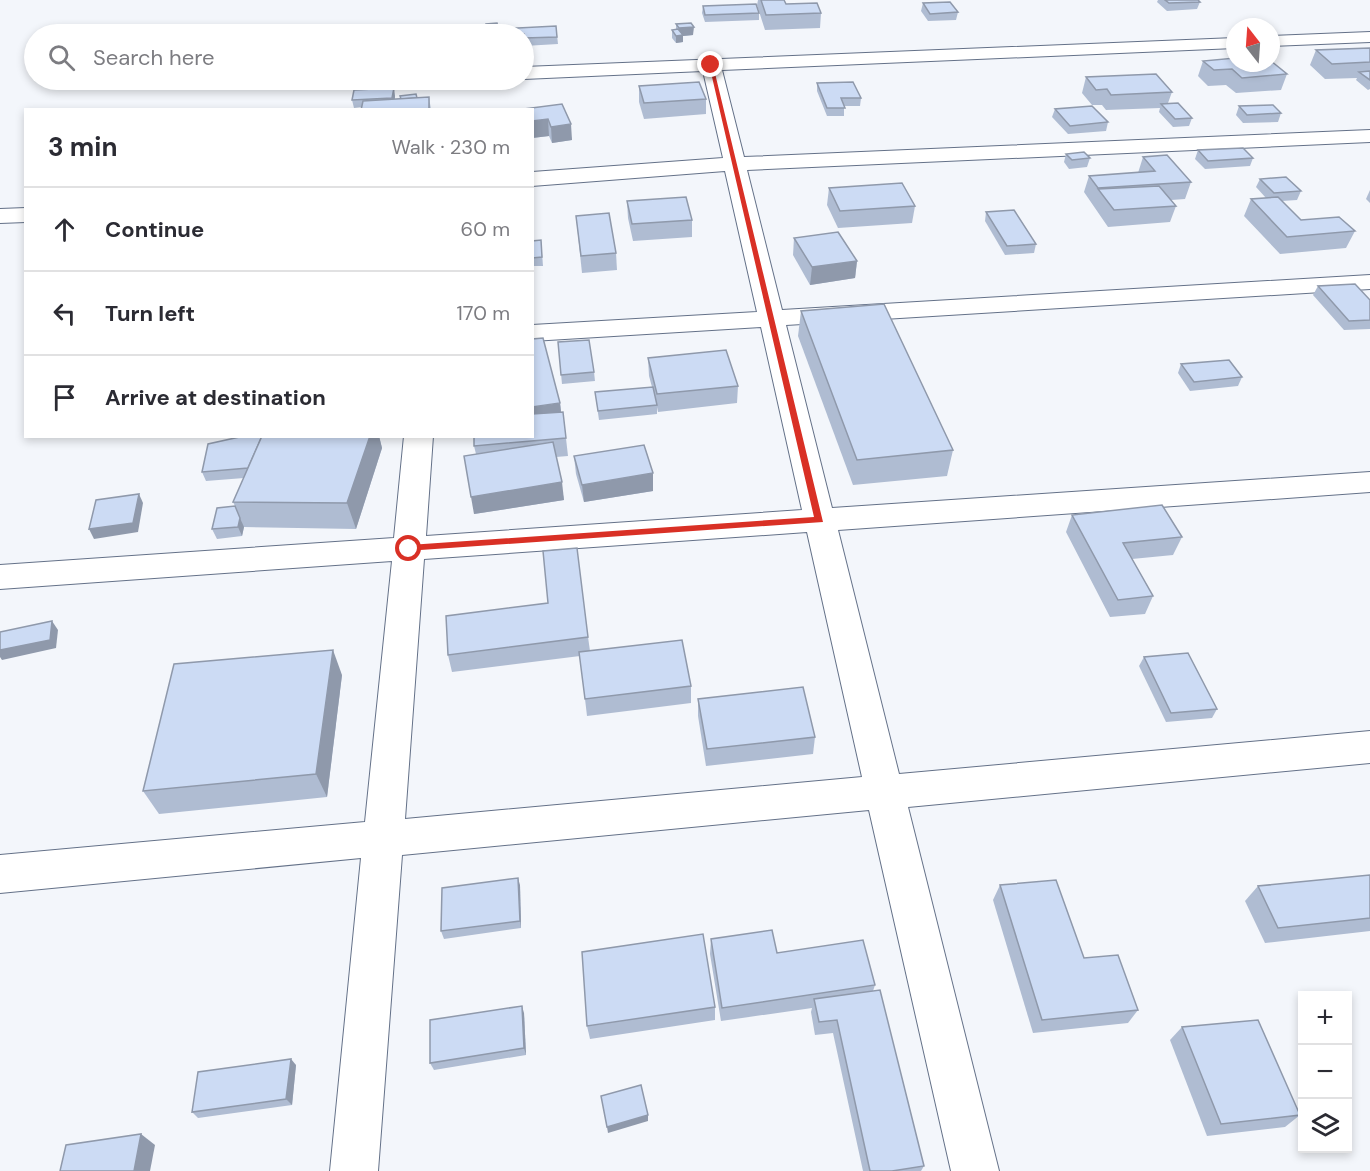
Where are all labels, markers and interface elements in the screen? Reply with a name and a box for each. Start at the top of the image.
north arrow [1226,18,1280,72]
search box [24,24,534,90]
icon: search [45,41,78,74]
text: Search here [93,43,214,72]
route end [697,51,723,77]
text: 3 min [48,130,117,164]
text: Walk · 230 m [391,134,510,160]
icon: ahead [48,213,81,246]
text: Continue [105,215,204,244]
text: 60 m [461,216,510,242]
icon: left [48,297,81,330]
text: Turn left [105,299,195,328]
text: 170 m [457,300,510,326]
icon: arrive [48,381,81,414]
text: Arrive at destination [105,383,326,412]
route start [395,535,421,561]
map controls [1298,991,1352,1153]
button: + [1298,991,1352,1045]
button: − [1298,1045,1352,1099]
button: layers [1298,1099,1352,1153]

